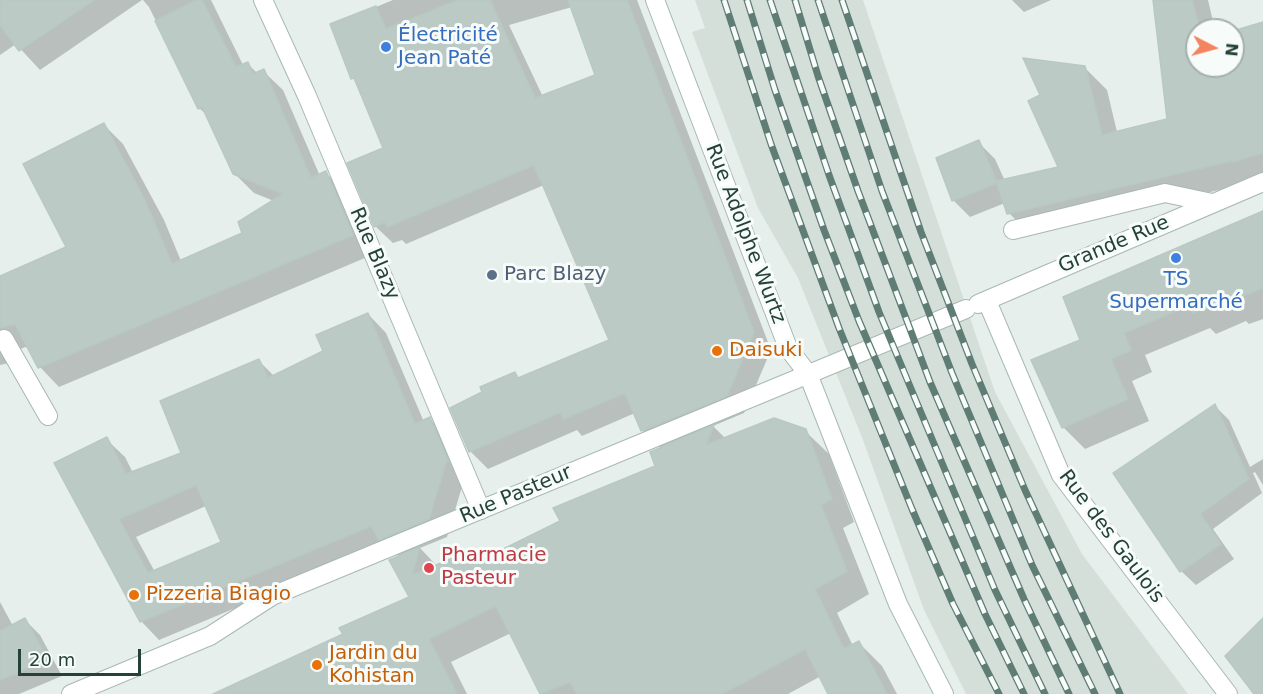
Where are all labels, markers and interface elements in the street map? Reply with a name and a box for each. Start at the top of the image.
north arrow [1185,18,1245,78]
place label: Électricité Jean Paté [398,24,498,71]
marker: Électricité Jean Paté [379,40,393,54]
text: N [1221,42,1242,57]
street label: Rue Adolphe Wurtz [700,141,790,327]
street label: Rue Blazy [344,204,404,304]
street label: Grande Rue [1055,211,1173,279]
marker: TS Supermarché [1169,251,1183,265]
place label: Parc Blazy [504,263,606,287]
marker: Parc Blazy [485,268,499,282]
place label: TS Supermarché [1109,268,1243,315]
place label: Daisuki [729,339,802,363]
marker: Daisuki [710,344,724,358]
street label: Rue Pasteur [456,461,576,529]
street label: Rue des Gaulois [1053,466,1169,608]
place label: Pharmacie Pasteur [441,544,546,591]
marker: Pharmacie Pasteur [422,561,436,575]
place label: Pizzeria Biagio [146,583,291,607]
marker: Pizzeria Biagio [127,588,141,602]
scale bar [21,637,144,675]
place label: Jardin du Kohistan [329,642,418,689]
text: 20 m [29,649,75,670]
marker: Jardin du Kohistan [310,658,324,672]

